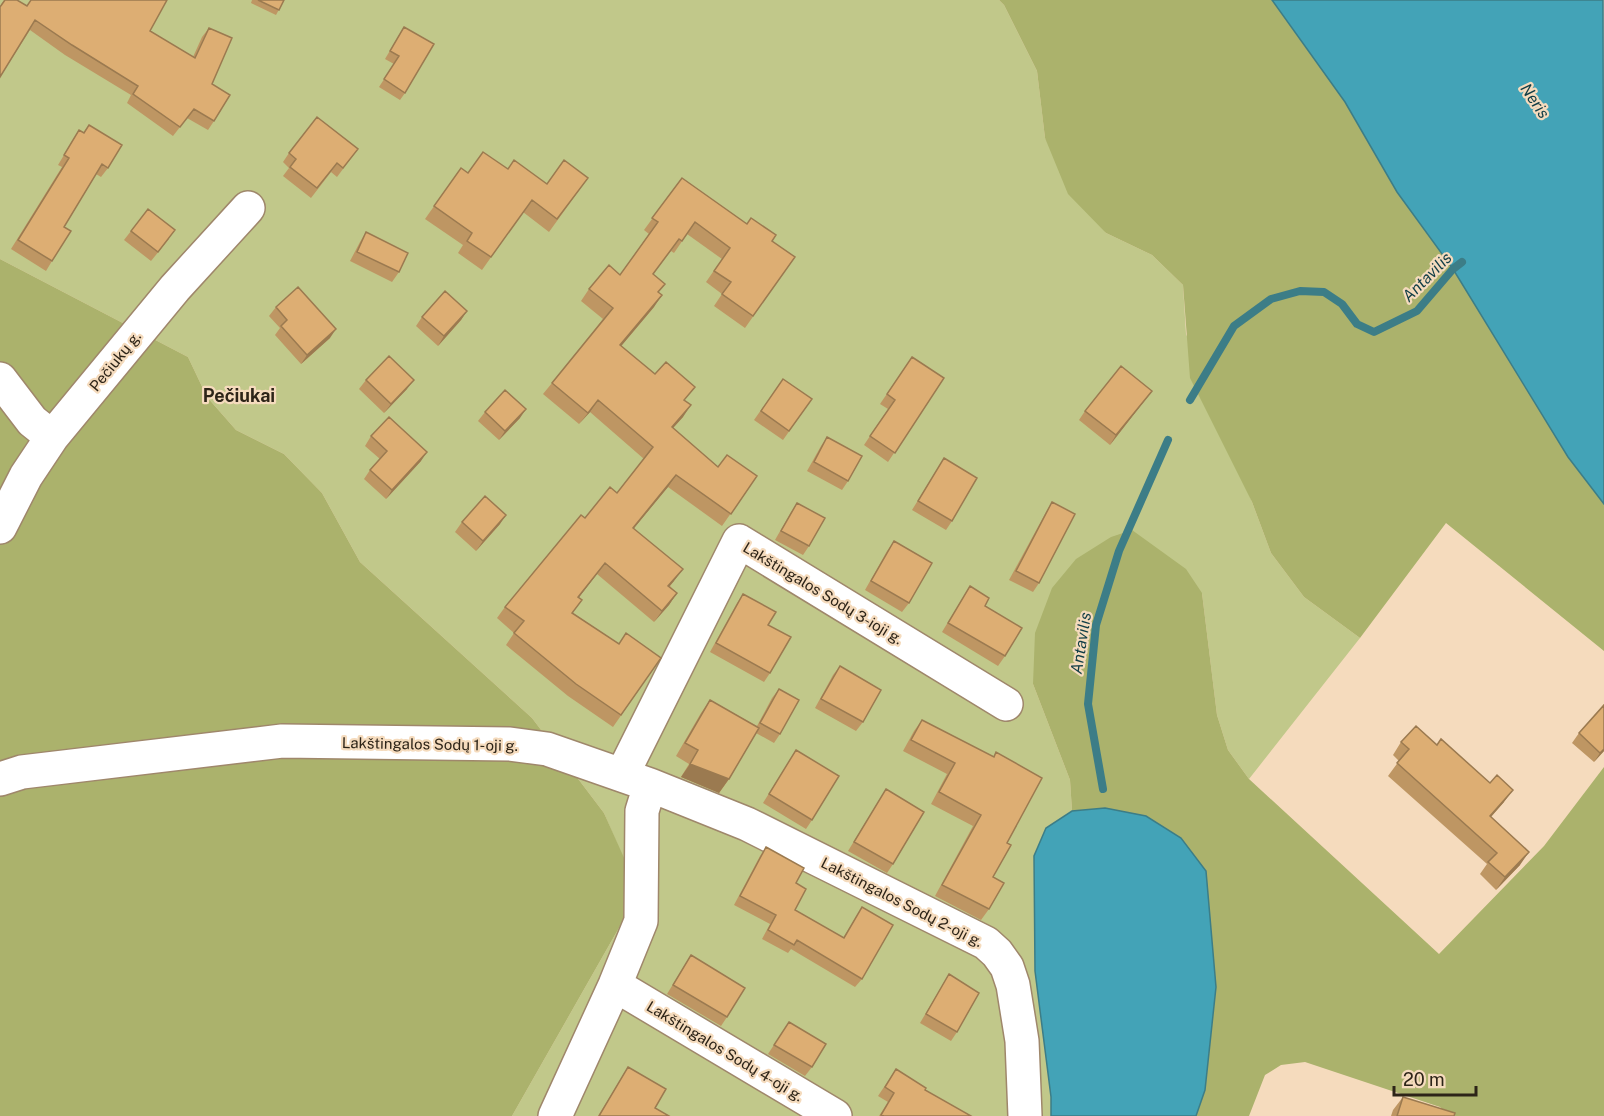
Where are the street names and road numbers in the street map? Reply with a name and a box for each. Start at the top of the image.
street label: Pečiukų g. [86,328,144,394]
street label: Lakštingalos Sodų 3-ioji g. [740,539,906,647]
street label: Lakštingalos Sodų 1-oji g. [342,734,518,754]
street label: Lakštingalos Sodų 2-oji g. [818,854,986,950]
street label: Lakštingalos Sodų 4-oji g. [644,997,806,1105]

